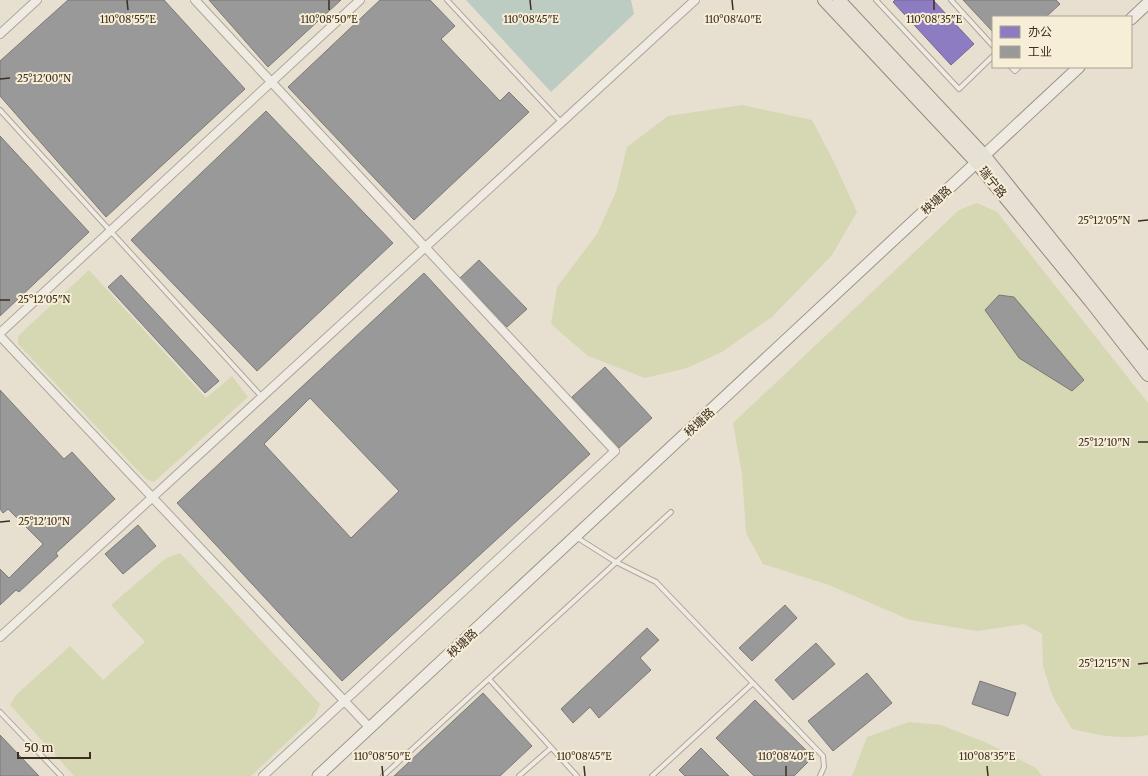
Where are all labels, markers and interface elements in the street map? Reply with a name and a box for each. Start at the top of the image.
text: 110°08'55"E [100,13,157,26]
text: 110°08'50"E [300,13,358,26]
text: 110°08'45"E [503,13,559,26]
text: 110°08'40"E [705,13,762,26]
text: 110°08'35"E [906,13,963,26]
legend [992,16,1132,68]
text: 办公 [1028,24,1052,39]
text: 工业 [1028,44,1052,59]
text: 25°12'00"N [17,72,71,85]
street label: 瑞宁路 [976,163,1010,201]
street label: 秧塘路 [918,182,954,218]
text: 25°12'05"N [1078,214,1131,227]
text: 25°12'05"N [18,293,71,306]
street label: 秧塘路 [681,404,717,440]
text: 25°12'10"N [1078,436,1130,449]
text: 25°12'10"N [18,515,70,528]
street label: 秧塘路 [444,625,480,661]
text: 25°12'15"N [1079,657,1130,670]
scale bar [18,734,90,760]
text: 50 m [24,740,53,755]
text: 110°08'50"E [353,750,411,763]
text: 110°08'45"E [556,750,612,763]
text: 110°08'40"E [758,750,815,763]
text: 110°08'35"E [959,750,1016,763]

